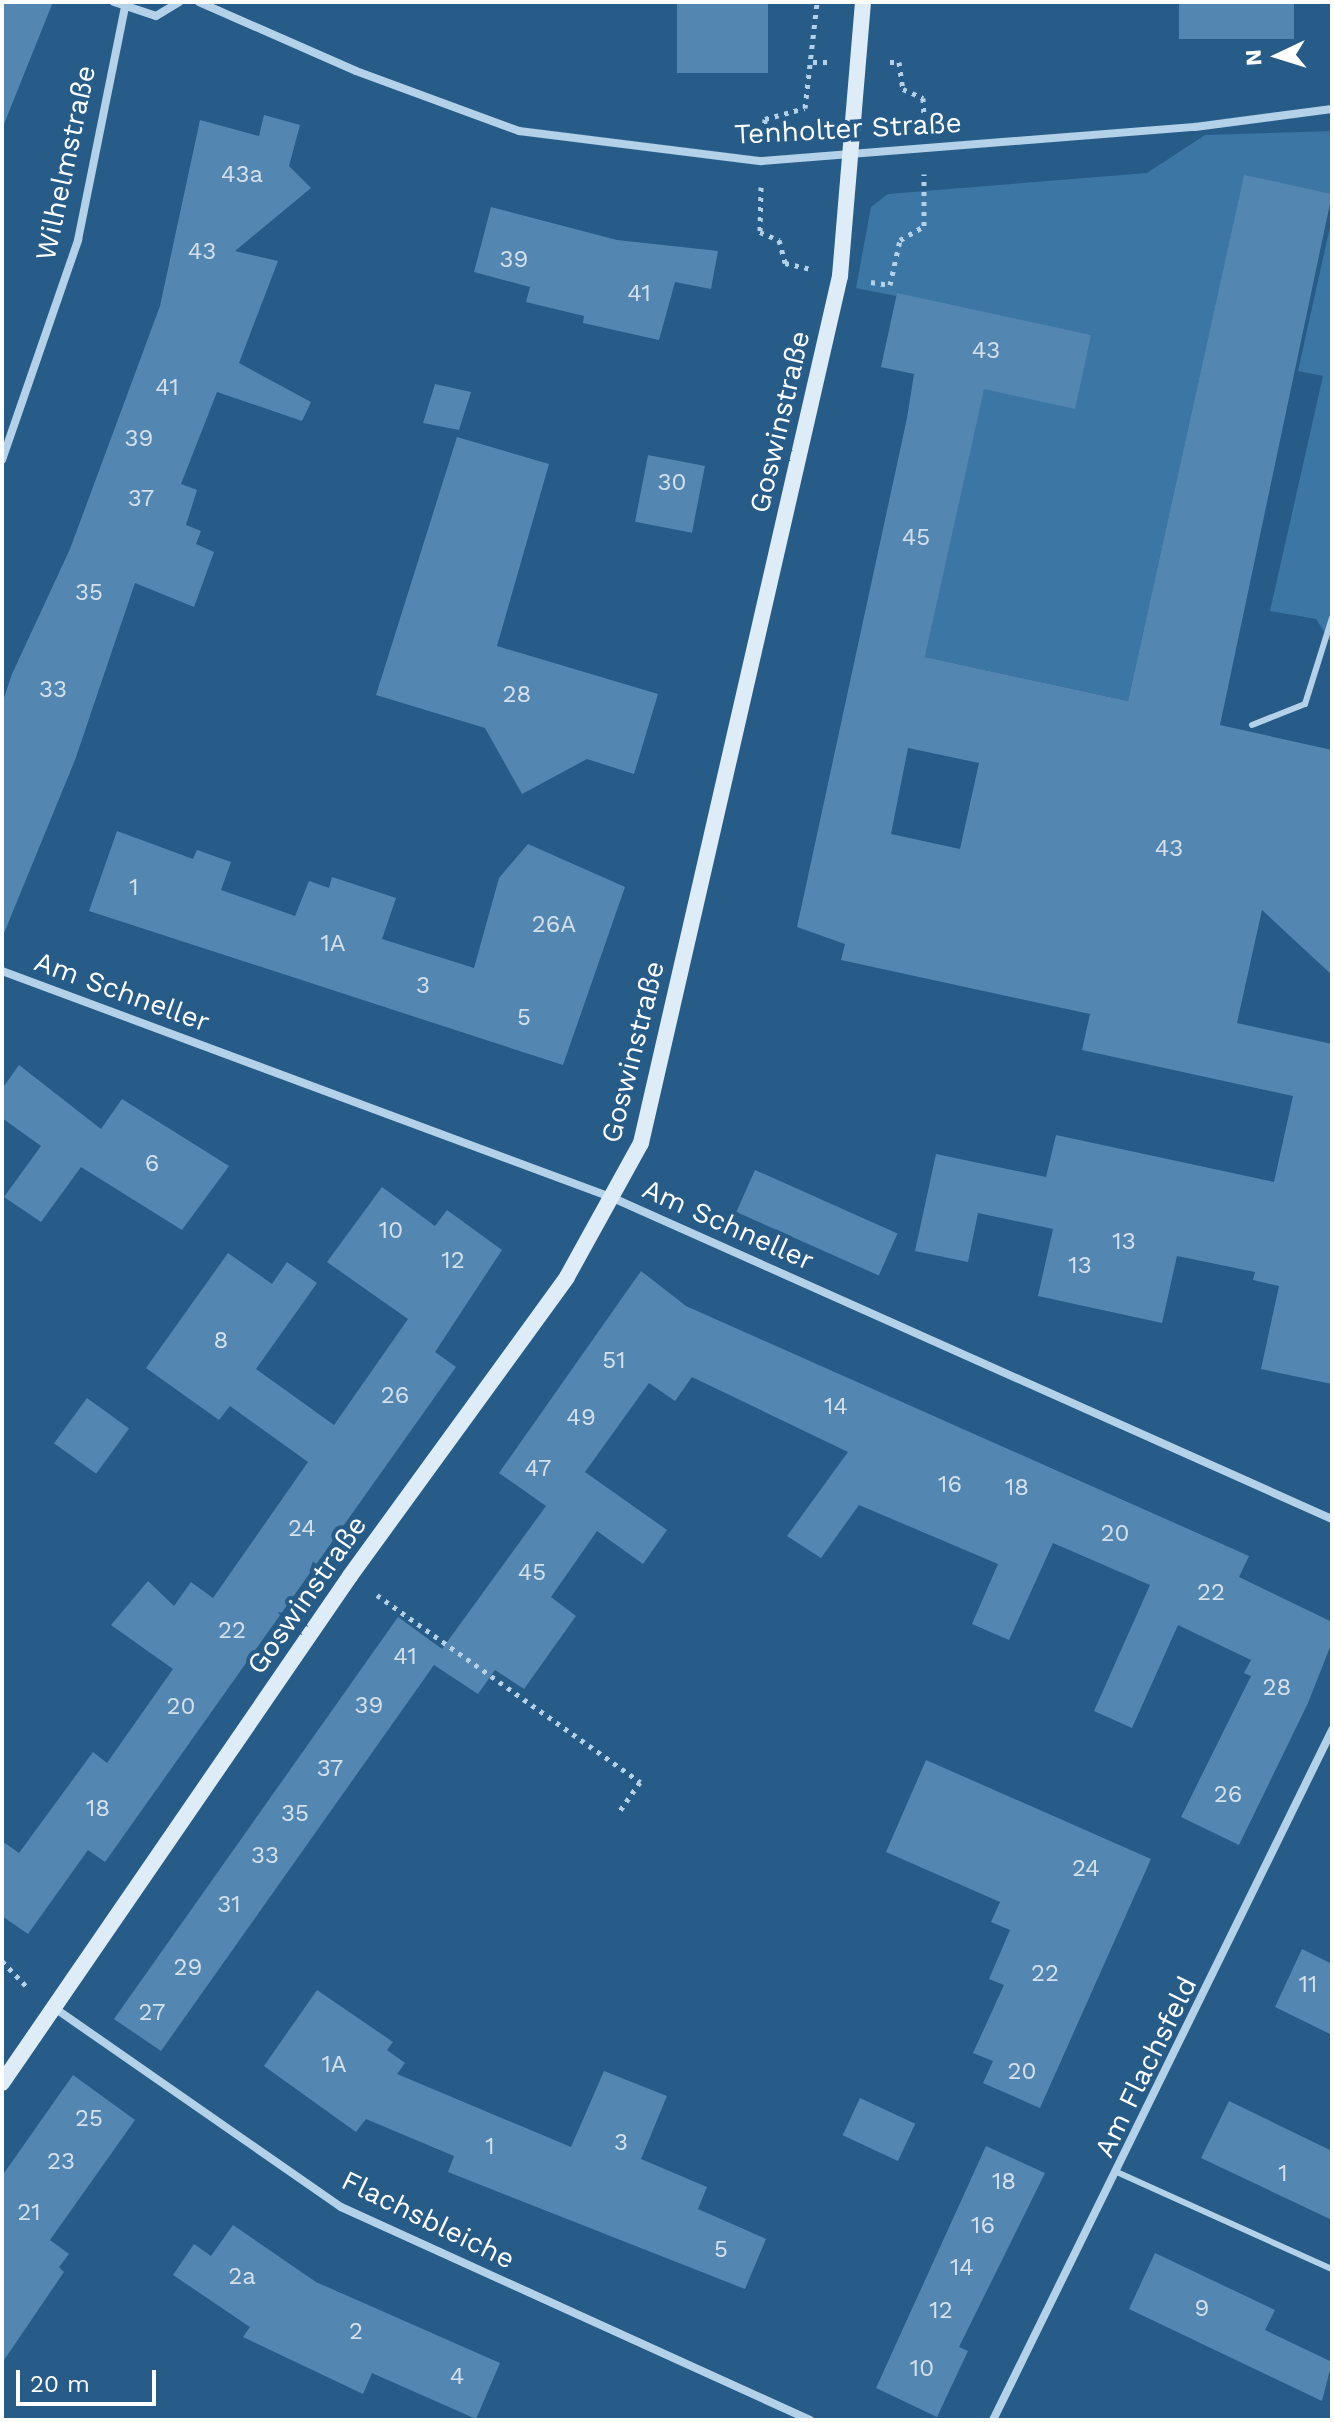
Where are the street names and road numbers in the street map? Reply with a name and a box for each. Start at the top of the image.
street label: Wilhelmstraße [29,62,103,264]
street label: Tenholter Straße [733,106,963,152]
street label: Goswinstraße [743,328,817,516]
street label: Am Schneller [30,945,214,1039]
street label: Goswinstraße [594,958,672,1146]
street label: Am Schneller [637,1172,819,1278]
street label: Goswinstraße [240,1509,374,1681]
street label: Am Flachsfeld [1088,1971,1204,2163]
street label: Flachsbleiche [336,2164,520,2276]

